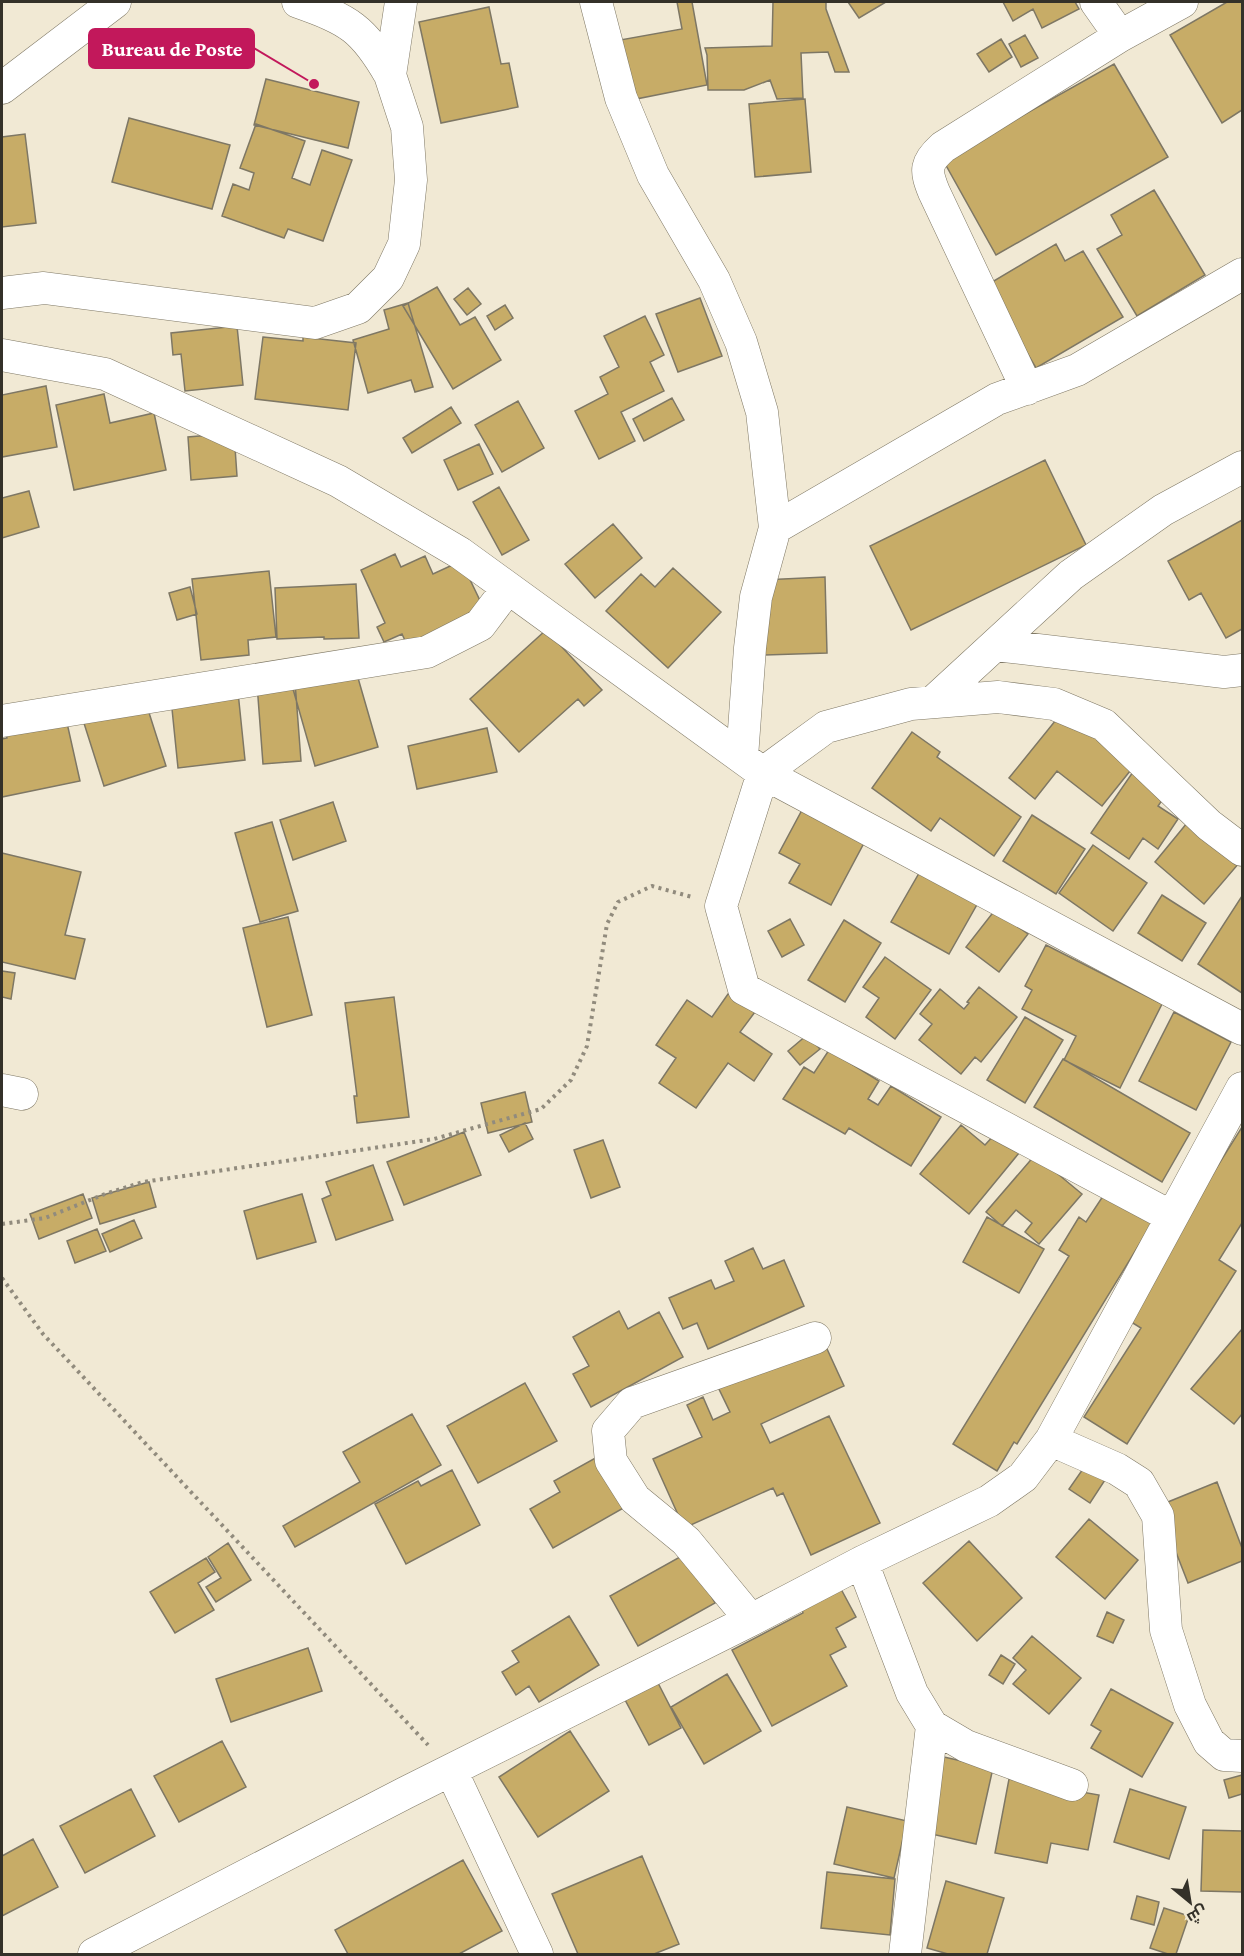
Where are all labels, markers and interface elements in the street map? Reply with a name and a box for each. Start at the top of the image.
callout: Bureau de Poste [89,29,254,68]
text: Bureau de Poste [101,37,243,61]
north arrow [1160,1872,1220,1932]
text: ش [1184,1901,1210,1927]

